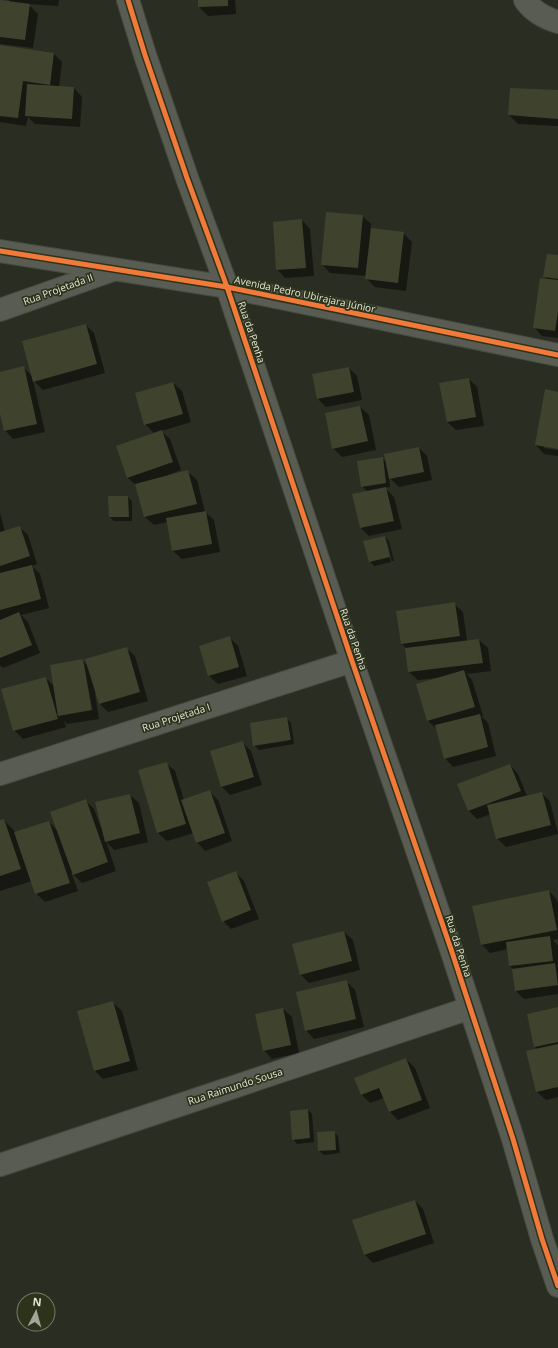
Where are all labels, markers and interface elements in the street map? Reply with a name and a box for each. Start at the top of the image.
street label: Rua Projetada II [21,270,95,308]
street label: Avenida Pedro Ubirajara Júnior [233,272,377,316]
street label: Rua da Penha [235,299,269,365]
street label: Rua da Penha [337,606,371,672]
street label: Rua Projetada I [140,699,212,735]
street label: Rua da Penha [442,913,476,979]
street label: Rua Raimundo Sousa [186,1064,284,1108]
north arrow [16,1292,56,1332]
text: N [32,1294,42,1309]

